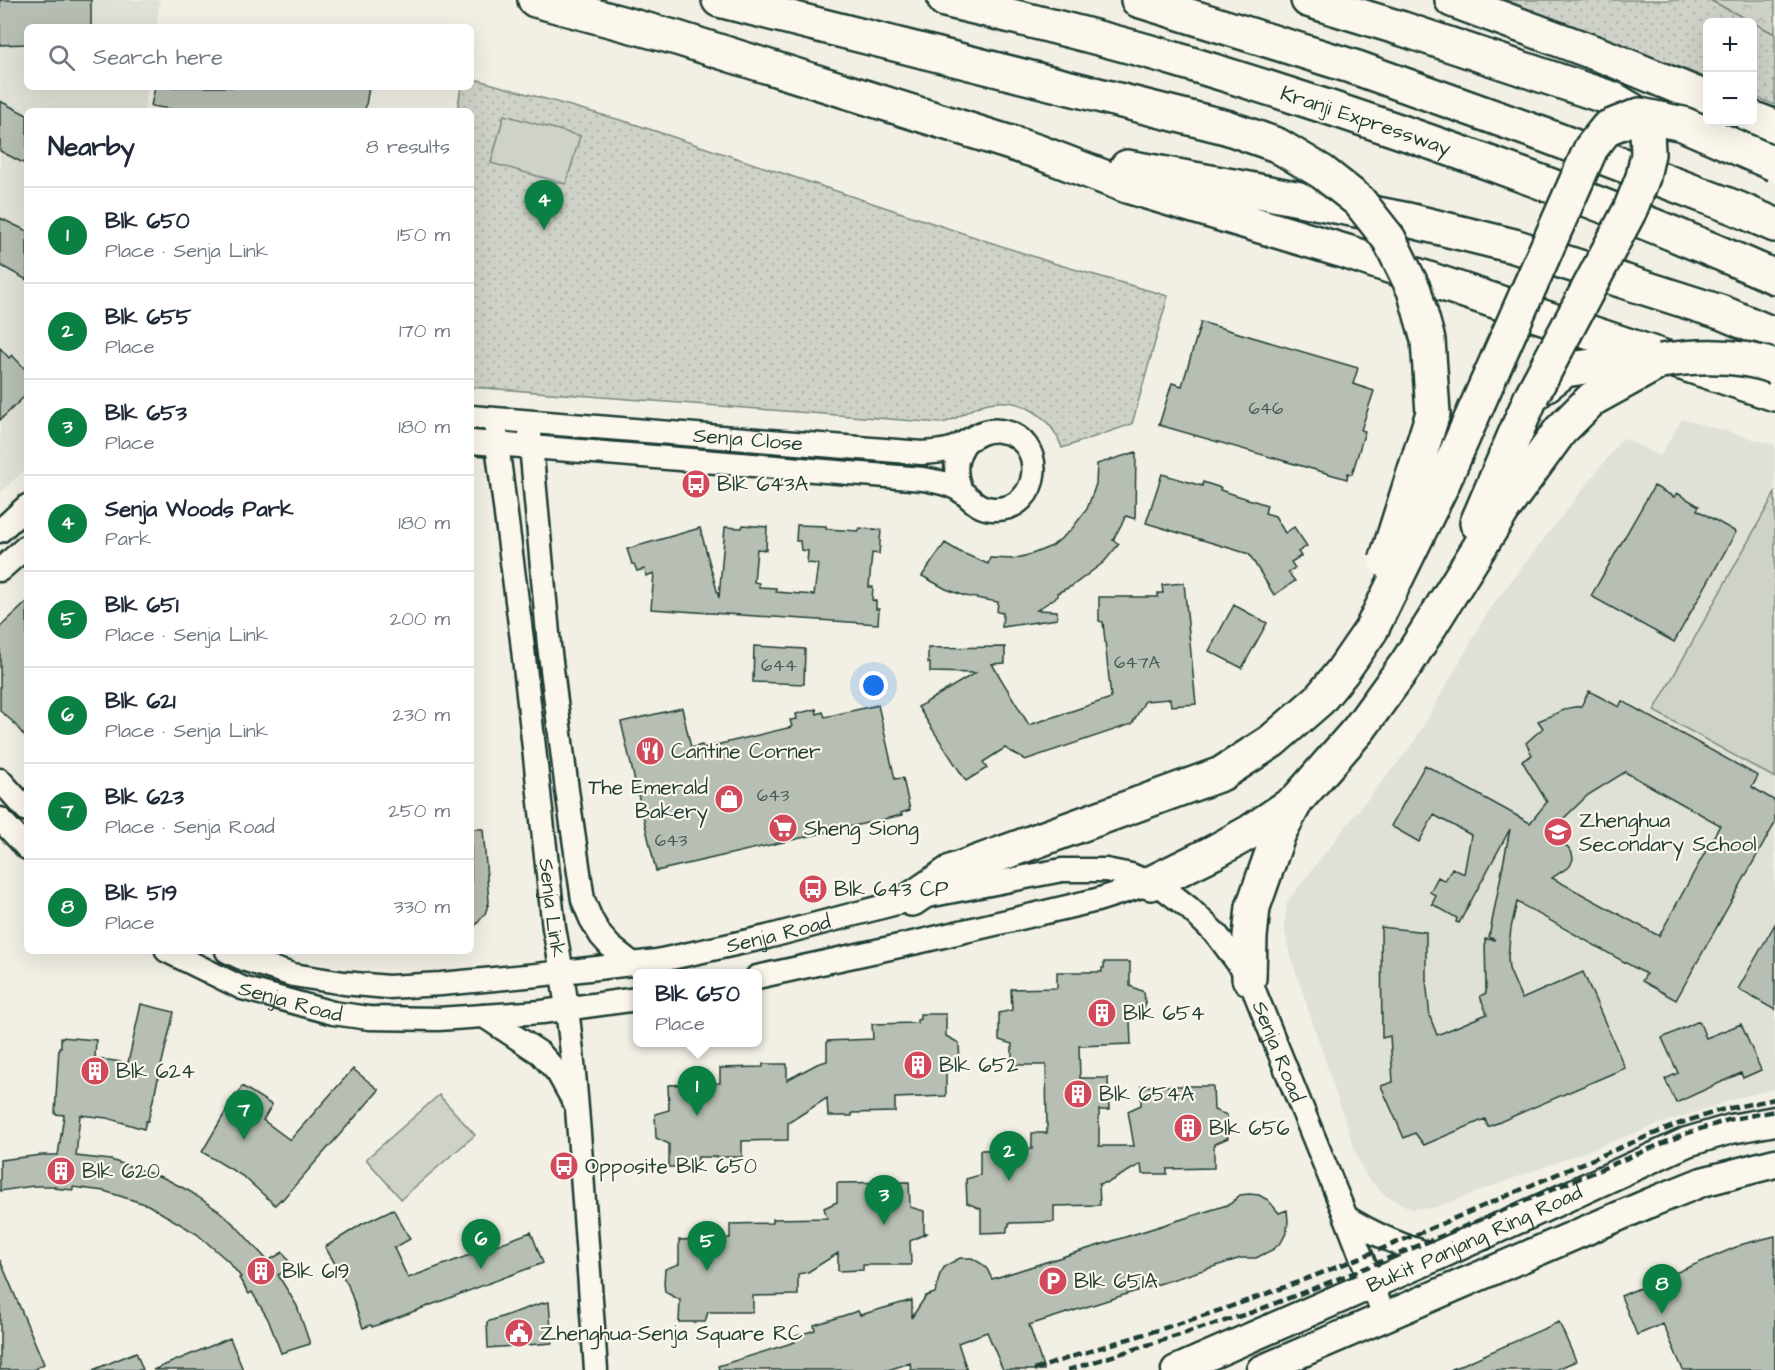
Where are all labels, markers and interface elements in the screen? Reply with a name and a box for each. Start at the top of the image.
map controls [1703,18,1757,126]
button: + [1703,18,1757,72]
search box [24,24,474,90]
icon: search [45,41,78,74]
text: Search here [93,42,223,73]
button: − [1703,72,1757,126]
street label: Kranji Expressway [1277,79,1455,165]
text: Nearby [48,129,135,165]
text: 8 results [366,133,450,161]
pin: 4 [524,180,564,230]
text: Blk 650 [105,206,190,237]
text: 1 [66,221,69,249]
text: 150 m [397,221,450,249]
text: Place · Senja Link [105,237,268,265]
text: Blk 655 [105,302,191,333]
text: 2 [62,317,73,345]
text: 170 m [399,317,450,345]
text: Place [105,333,155,361]
house number: 646 [1249,396,1283,421]
text: Blk 653 [105,398,187,429]
text: 3 [62,413,73,441]
text: 180 m [398,413,450,441]
street label: Senja Close [692,421,804,458]
text: Place [105,429,155,457]
bus stop icon: Blk 643A [680,468,712,500]
place label: Blk 643A [717,470,809,499]
text: Senja Woods Park [105,494,293,525]
text: 4 [61,509,74,537]
text: 180 m [398,509,450,537]
text: Park [105,525,151,553]
text: Blk 651 [105,590,179,621]
text: 5 [60,605,75,633]
text: 200 m [390,605,450,633]
text: Place · Senja Link [105,621,268,649]
house number: 647A [1114,650,1161,675]
house number: 644 [761,653,797,678]
your location [859,671,888,700]
text: Blk 621 [105,686,176,717]
text: 6 [61,701,74,729]
text: 230 m [392,701,450,729]
text: Place · Senja Link [105,717,268,745]
restaurant icon: Cantine Corner [634,735,666,767]
place label: Cantine Corner [671,737,821,766]
place label: The Emerald Bakery [588,773,708,828]
text: Blk 623 [105,782,184,813]
shop icon: The Emerald Bakery [713,783,745,815]
house number: 643 [757,783,789,808]
text: 7 [61,797,74,825]
text: 250 m [388,797,450,825]
place label: Zhenghua Secondary School [1579,806,1757,861]
supermarket icon: Sheng Siong [767,812,799,844]
text: Place · Senja Road [105,813,275,841]
place label: Sheng Siong [804,814,919,845]
school or university icon: Zhenghua Secondary School [1542,816,1574,848]
house number: 643 [655,828,687,853]
street label: Senja Link [531,857,573,959]
bus stop icon: Blk 643 CP [797,873,829,905]
place label: Blk 643 CP [834,875,949,904]
text: Blk 519 [105,878,177,909]
text: 8 [61,893,74,921]
text: 330 m [393,893,450,921]
street label: Senja Road [724,907,834,960]
text: Place [105,909,155,937]
popup [633,969,762,1047]
street label: Senja Road [235,974,344,1029]
text: Blk 650 [655,979,740,1010]
building icon: Blk 654 [1086,997,1118,1029]
street label: Senja Road [1245,997,1312,1106]
place label: Blk 654 [1123,999,1205,1028]
text: Place [655,1010,705,1038]
building icon: Blk 652 [902,1049,934,1081]
place label: Blk 652 [939,1051,1019,1080]
building icon: Blk 624 [79,1055,111,1087]
place label: Blk 624 [116,1057,195,1086]
pin: 1 [678,1066,716,1116]
building icon: Blk 654A [1062,1078,1094,1110]
place label: Blk 654A [1099,1080,1195,1109]
pin: 7 [224,1090,264,1140]
building icon: Blk 656 [1172,1112,1204,1144]
place label: Blk 656 [1209,1114,1290,1143]
pin: 2 [990,1132,1028,1181]
bus stop icon: Opposite Blk 650 [548,1150,580,1182]
place label: Opposite Blk 650 [585,1152,757,1182]
building icon: Blk 620 [45,1155,77,1187]
place label: Blk 620 [82,1157,160,1186]
pin: 3 [864,1176,904,1225]
street label: Bukit Panjang Ring Road [1362,1178,1587,1300]
pin: 6 [462,1220,500,1269]
pin: 5 [688,1222,726,1271]
building icon: Blk 619 [245,1255,277,1287]
place label: Blk 619 [282,1257,349,1286]
pin: 8 [1642,1264,1682,1314]
parking icon: Blk 651A [1037,1265,1069,1297]
place label: Blk 651A [1074,1267,1158,1296]
public building icon: Zhenghua-Senja Square RC [503,1317,535,1349]
place label: Zhenghua-Senja Square RC [540,1319,803,1350]

